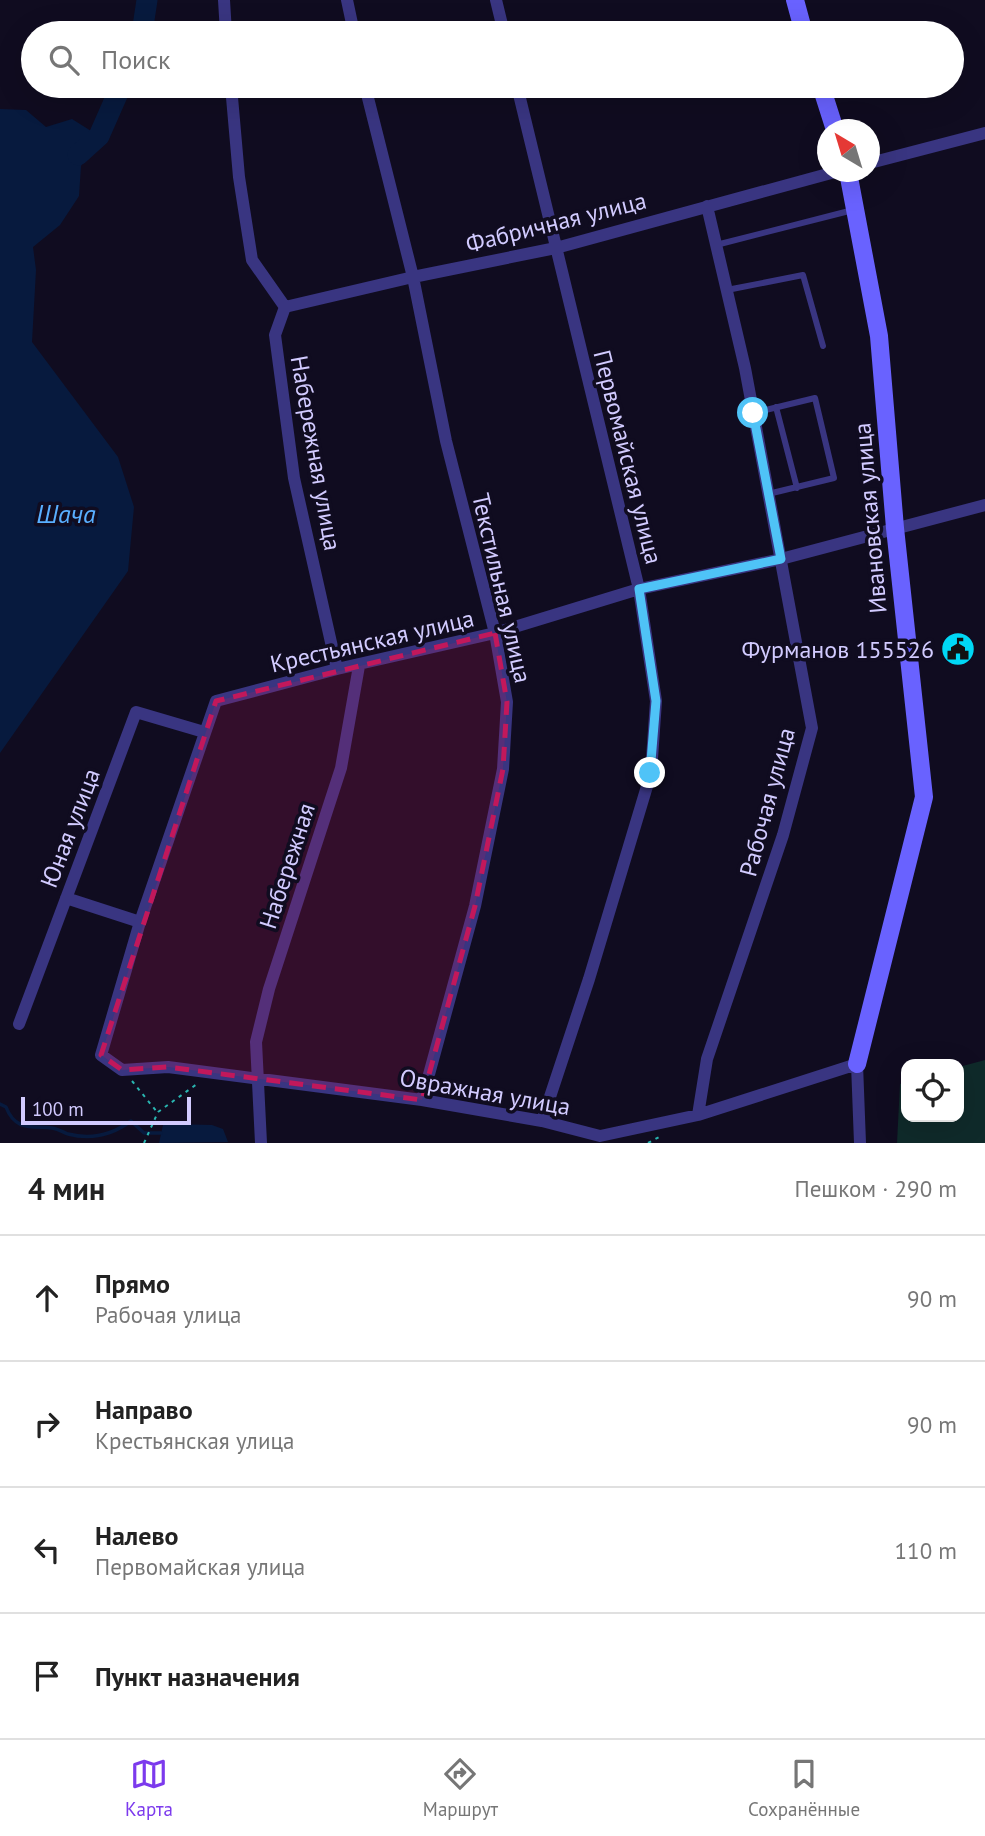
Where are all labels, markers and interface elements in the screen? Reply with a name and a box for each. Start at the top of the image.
search box [21,21,964,98]
icon: search [45,41,83,79]
text: Поиск [101,43,170,76]
north arrow [817,119,880,182]
street label: Фабричная улица [462,185,650,259]
street label: Первомайская улица [586,347,670,567]
street label: Набережная улица [284,353,348,553]
route start [737,397,768,428]
street label: Ивановская улица [846,421,894,615]
street label: Текстильная улица [465,490,539,686]
water label: Шача [36,497,96,530]
street label: Крестьянская улица [267,602,477,680]
public building icon: Фурманов 155526 [939,630,977,668]
place label: Фурманов 155526 [741,634,934,665]
street label: Рабочая улица [732,724,802,880]
route end [634,757,665,788]
street label: Юная улица [33,764,107,892]
street label: Набережная [252,799,322,933]
map controls [901,1059,964,1122]
button: locate [901,1059,964,1122]
street label: Овражная улица [397,1062,573,1122]
scale bar [21,1094,191,1126]
text: 100 m [32,1097,84,1121]
text: 4 мин [28,1169,105,1208]
text: Пешком · 290 m [794,1174,957,1203]
text: Прямо [95,1267,170,1300]
icon: ahead [28,1279,66,1317]
text: 90 m [907,1284,957,1313]
text: Рабочая улица [95,1300,241,1329]
text: Направо [95,1393,193,1426]
icon: right [28,1405,66,1443]
text: 90 m [907,1410,957,1439]
text: Крестьянская улица [95,1426,294,1455]
text: Налево [95,1519,179,1552]
icon: left [28,1531,66,1569]
text: 110 m [895,1536,957,1565]
text: Первомайская улица [95,1552,305,1581]
icon: arrive [28,1657,66,1695]
text: Пункт назначения [95,1660,300,1693]
tab: Карта [125,1755,173,1821]
tab: Маршрут [423,1755,498,1821]
tab: Сохранённые [748,1755,860,1821]

